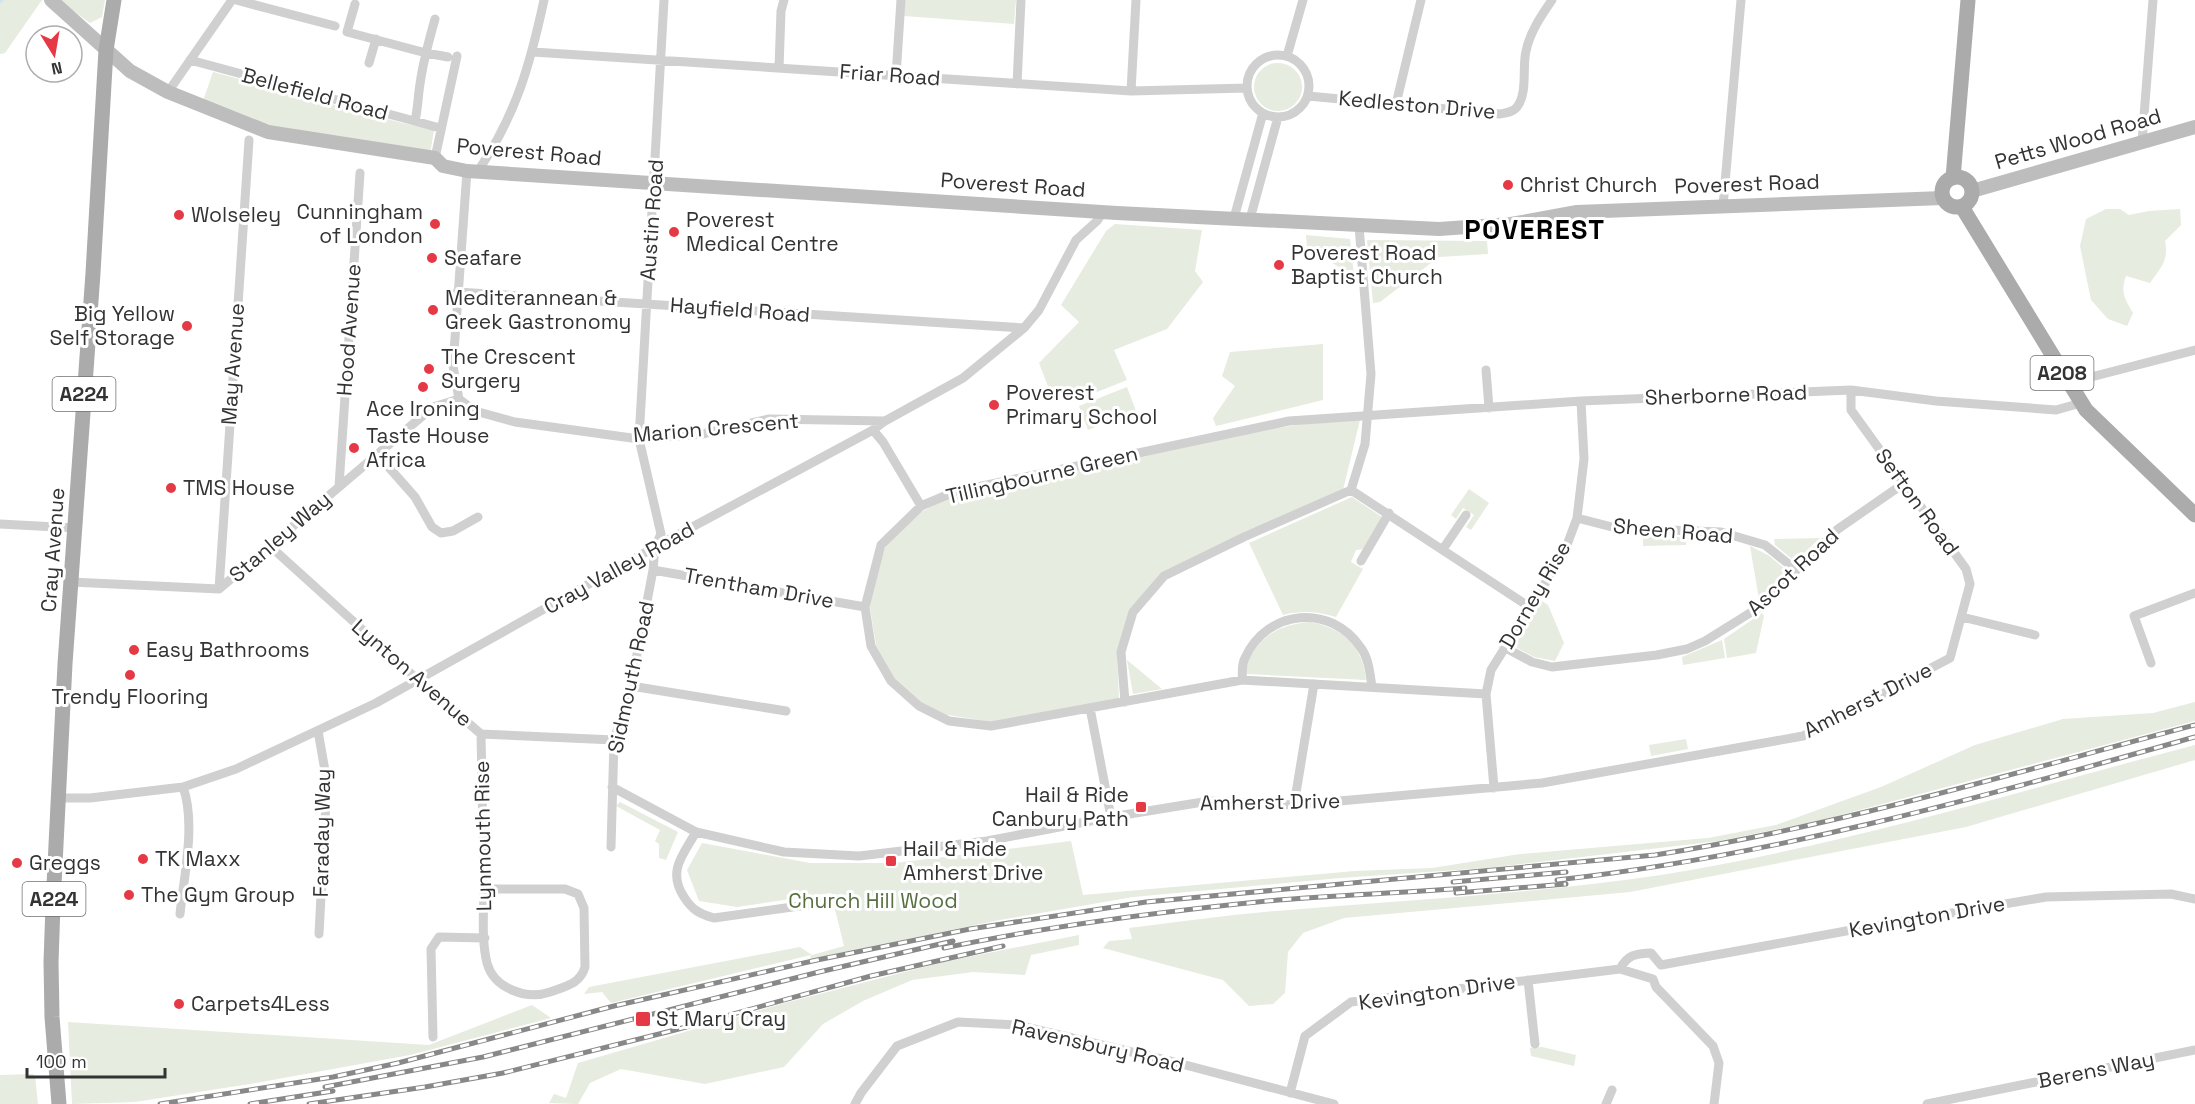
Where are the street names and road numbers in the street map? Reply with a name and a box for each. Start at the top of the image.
street label: Friar Road [839,57,942,92]
street label: Bellefield Road [239,61,391,126]
street label: Kedleston Drive [1337,84,1497,125]
street label: Petts Wood Road [1991,102,2164,175]
street label: Poverest Road [455,132,603,171]
street label: Austin Road [634,158,669,282]
street label: Poverest Road [939,166,1087,203]
street label: Poverest Road [1674,167,1820,200]
street label: Hood Avenue [330,263,367,397]
street label: Hayfield Road [669,291,811,328]
street label: May Avenue [215,302,250,426]
road number: A208 [2030,356,2094,390]
road number: A224 [52,377,116,411]
street label: Sherborne Road [1644,378,1808,411]
street label: Marion Crescent [632,407,800,448]
street label: Tillingbourne Green [943,439,1141,510]
street label: Sefton Road [1869,443,1965,561]
street label: Stanley Way [223,485,336,588]
street label: Cray Avenue [35,487,70,613]
street label: Sheen Road [1612,512,1734,549]
street label: Cray Valley Road [539,515,699,620]
street label: Ascot Road [1741,522,1844,621]
street label: Dorney Rise [1493,536,1576,654]
street label: Trentham Drive [682,561,836,614]
street label: Sidmouth Road [601,598,660,755]
street label: Lynton Avenue [346,613,478,732]
street label: Amherst Drive [1799,656,1936,743]
street label: Lynmouth Rise [468,760,497,912]
street label: Faraday Way [307,768,336,898]
street label: Amherst Drive [1200,787,1340,816]
road number: A224 [22,882,86,916]
street label: Kevington Drive [1847,889,2007,944]
street label: Kevington Drive [1357,967,1517,1016]
street label: Ravensbury Road [1009,1013,1187,1078]
street label: Berens Way [2035,1045,2157,1094]

